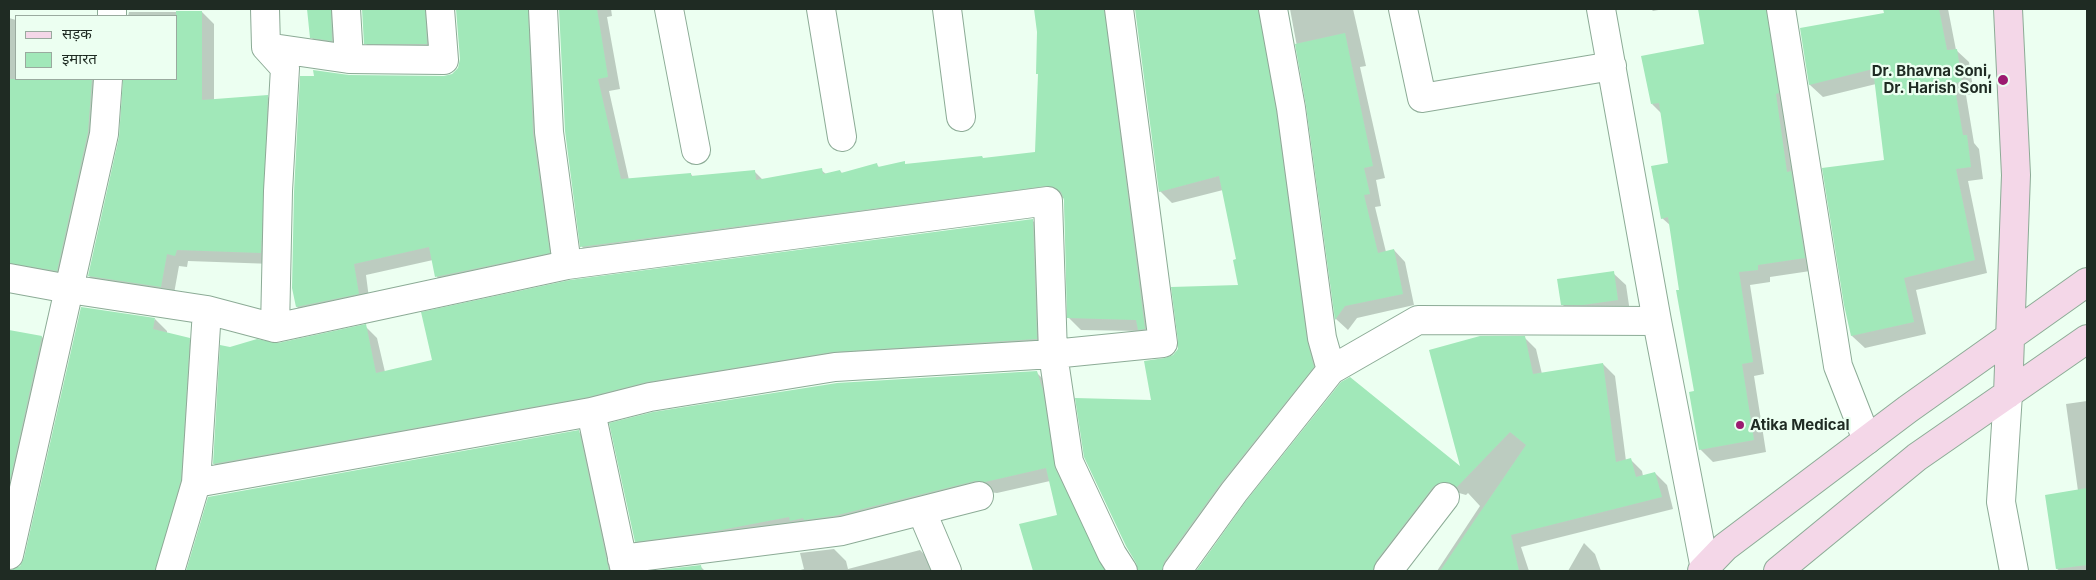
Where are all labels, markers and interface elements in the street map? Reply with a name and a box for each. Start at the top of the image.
legend [15,15,178,80]
text: सड़क [62,24,92,43]
text: इमारत [62,49,97,68]
place label: Dr. Bhavna Soni, Dr. Harish Soni [1872,62,1992,97]
marker: Dr. Bhavna Soni, Dr. Harish Soni [1996,73,2010,87]
place label: Atika Medical [1750,416,1849,434]
marker: Atika Medical [1734,419,1746,431]

